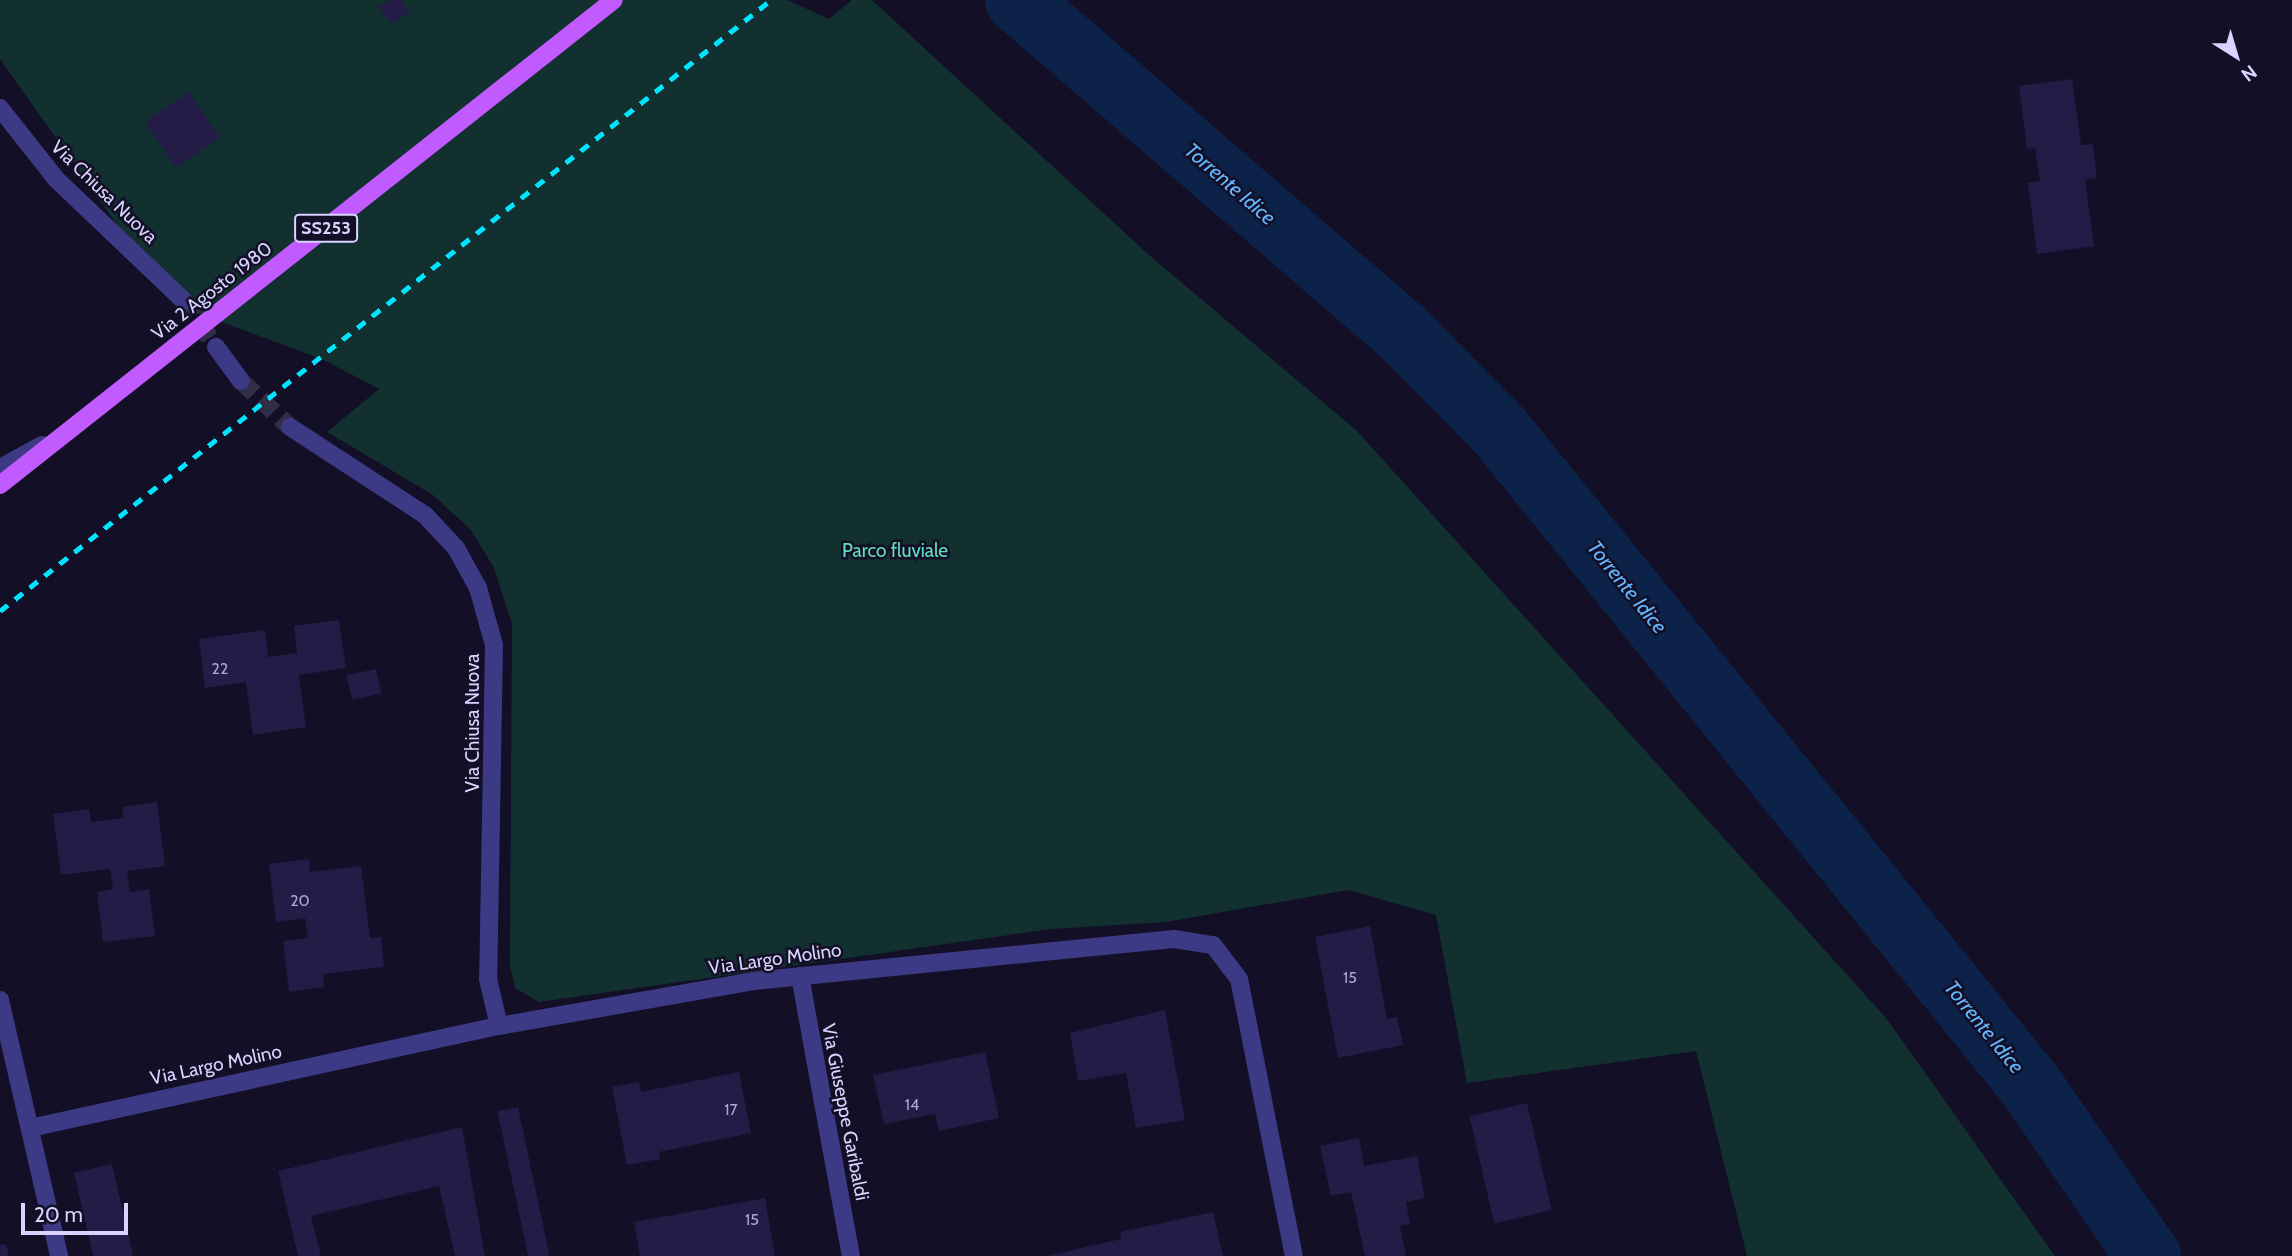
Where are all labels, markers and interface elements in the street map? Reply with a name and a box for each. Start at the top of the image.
north arrow [2201,21,2271,91]
text: N [2237,60,2261,86]
street label: Via Chiusa Nuova [46,136,162,248]
water label: Torrente Idice [1179,138,1281,230]
road number: SS253 [293,213,359,242]
street label: Via 2 Agosto 1980 [147,237,277,345]
water label: Torrente Idice [1582,535,1672,639]
park label: Parco fluviale [842,540,948,562]
street label: Via Chiusa Nuova [462,654,484,792]
house number: 22 [212,659,228,679]
house number: 20 [290,891,310,911]
street label: Via Largo Molino [707,938,843,980]
house number: 15 [1343,968,1357,988]
water label: Torrente Idice [1939,975,2029,1079]
street label: Via Giuseppe Garibaldi [817,1022,873,1202]
street label: Via Largo Molino [148,1040,284,1090]
house number: 14 [905,1095,919,1115]
house number: 17 [724,1100,738,1120]
scale bar [24,1190,131,1234]
text: 20 m [34,1202,83,1227]
house number: 15 [745,1210,759,1230]

